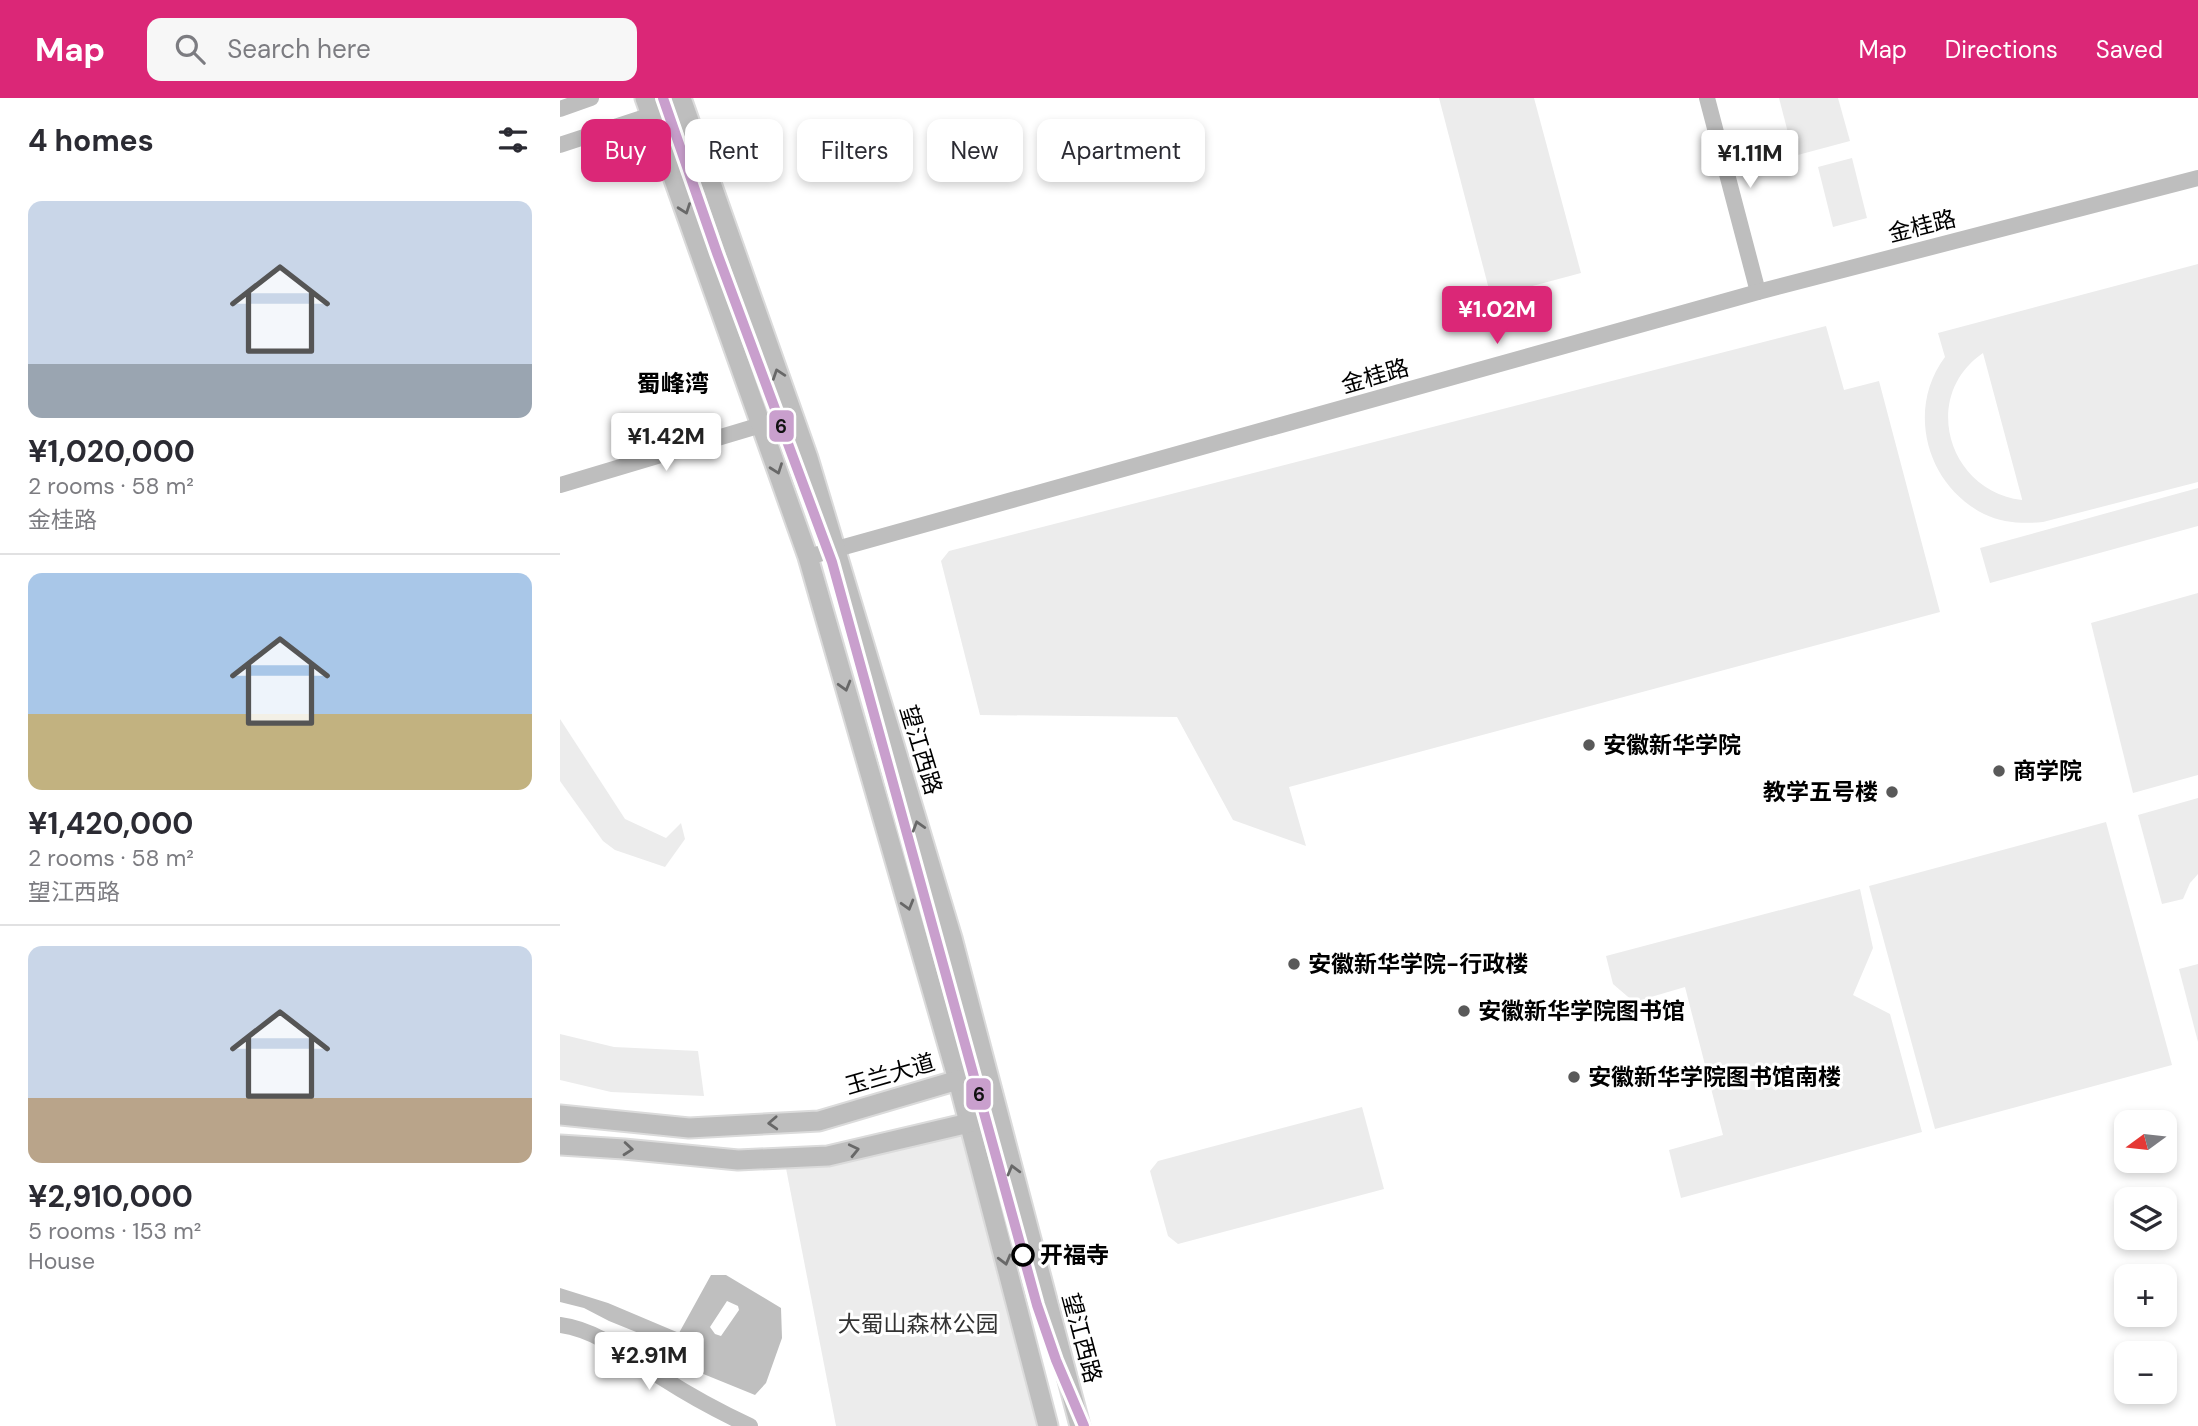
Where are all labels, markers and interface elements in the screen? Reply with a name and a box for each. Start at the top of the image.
search box [147,18,637,81]
text: Map [35,28,105,71]
icon: search [171,30,209,68]
text: Search here [227,32,371,66]
text: Map [1859,34,1907,65]
text: Directions [1945,34,2058,65]
text: Saved [2096,34,2163,65]
chip: Buy [581,119,671,182]
chip: Rent [685,119,783,182]
chip: Filters [797,119,913,182]
chip: New [927,119,1023,182]
chip: Apartment [1037,119,1205,182]
text: 4 homes [28,121,154,160]
icon: filters [494,121,532,159]
pin: ¥1.11M [1693,130,1807,190]
text: ¥1.11M [1717,138,1783,168]
one-way arrow [676,202,690,214]
street label: 金桂路 [1885,203,1959,249]
icon: home [217,246,343,372]
pin: ¥1.02M [1440,286,1554,346]
text: ¥1.02M [1458,294,1536,324]
street label: 金桂路 [1338,352,1412,400]
district label: 蜀峰湾 [637,368,709,399]
one-way arrow [772,369,786,381]
line badge: 6 [768,409,795,443]
pin: ¥1.42M [609,414,723,473]
text: 6 [775,414,787,439]
text: ¥1.42M [627,421,705,451]
text: ¥1,020,000 [28,432,195,471]
one-way arrow [769,463,783,475]
text: 2 rooms · 58 m² [28,471,194,501]
text: 金桂路 [28,505,97,535]
icon: home [217,618,343,744]
one-way arrow [837,680,851,692]
street label: 望江西路 [893,702,949,798]
place label: 安徽新华学院 [1603,730,1741,760]
marker: 安徽新华学院 [1581,737,1597,753]
place label: 商学院 [2013,756,2082,786]
marker: 商学院 [1991,763,2007,779]
place label: 教学五号楼 [1763,777,1878,807]
marker: 教学五号楼 [1884,784,1900,800]
text: ¥1,420,000 [28,804,193,843]
one-way arrow [911,820,926,832]
text: 2 rooms · 58 m² [28,843,194,873]
text: 望江西路 [28,877,120,907]
one-way arrow [900,899,914,911]
place label: 安徽新华学院-行政楼 [1308,949,1528,979]
marker: 安徽新华学院-行政楼 [1286,956,1302,972]
icon: home [217,991,343,1117]
place label: 安徽新华学院图书馆 [1478,996,1685,1026]
marker: 安徽新华学院图书馆 [1456,1003,1472,1019]
street label: 玉兰大道 [842,1047,938,1101]
place label: 安徽新华学院图书馆南楼 [1588,1062,1841,1092]
marker: 安徽新华学院图书馆南楼 [1566,1069,1582,1085]
line badge: 6 [965,1077,992,1111]
text: 6 [973,1082,985,1107]
north arrow [2114,1110,2177,1172]
map controls [2114,1110,2177,1404]
one-way arrow [768,1116,779,1131]
one-way arrow [623,1141,634,1156]
one-way arrow [848,1144,860,1158]
one-way arrow [1007,1165,1021,1177]
text: ¥2,910,000 [28,1177,193,1216]
button: layers [2114,1187,2177,1250]
text: 5 rooms · 153 m² [28,1216,201,1246]
place label: 开福寺 [1040,1240,1109,1270]
marker: 开福寺 [1012,1244,1034,1266]
text: House [28,1246,95,1276]
one-way arrow [997,1254,1011,1266]
button: + [2114,1264,2177,1327]
street label: 望江西路 [1056,1290,1108,1386]
park label: 大蜀山森林公园 [838,1309,999,1339]
pin: ¥2.91M [592,1332,706,1392]
text: ¥2.91M [611,1340,687,1370]
button: − [2114,1341,2177,1404]

